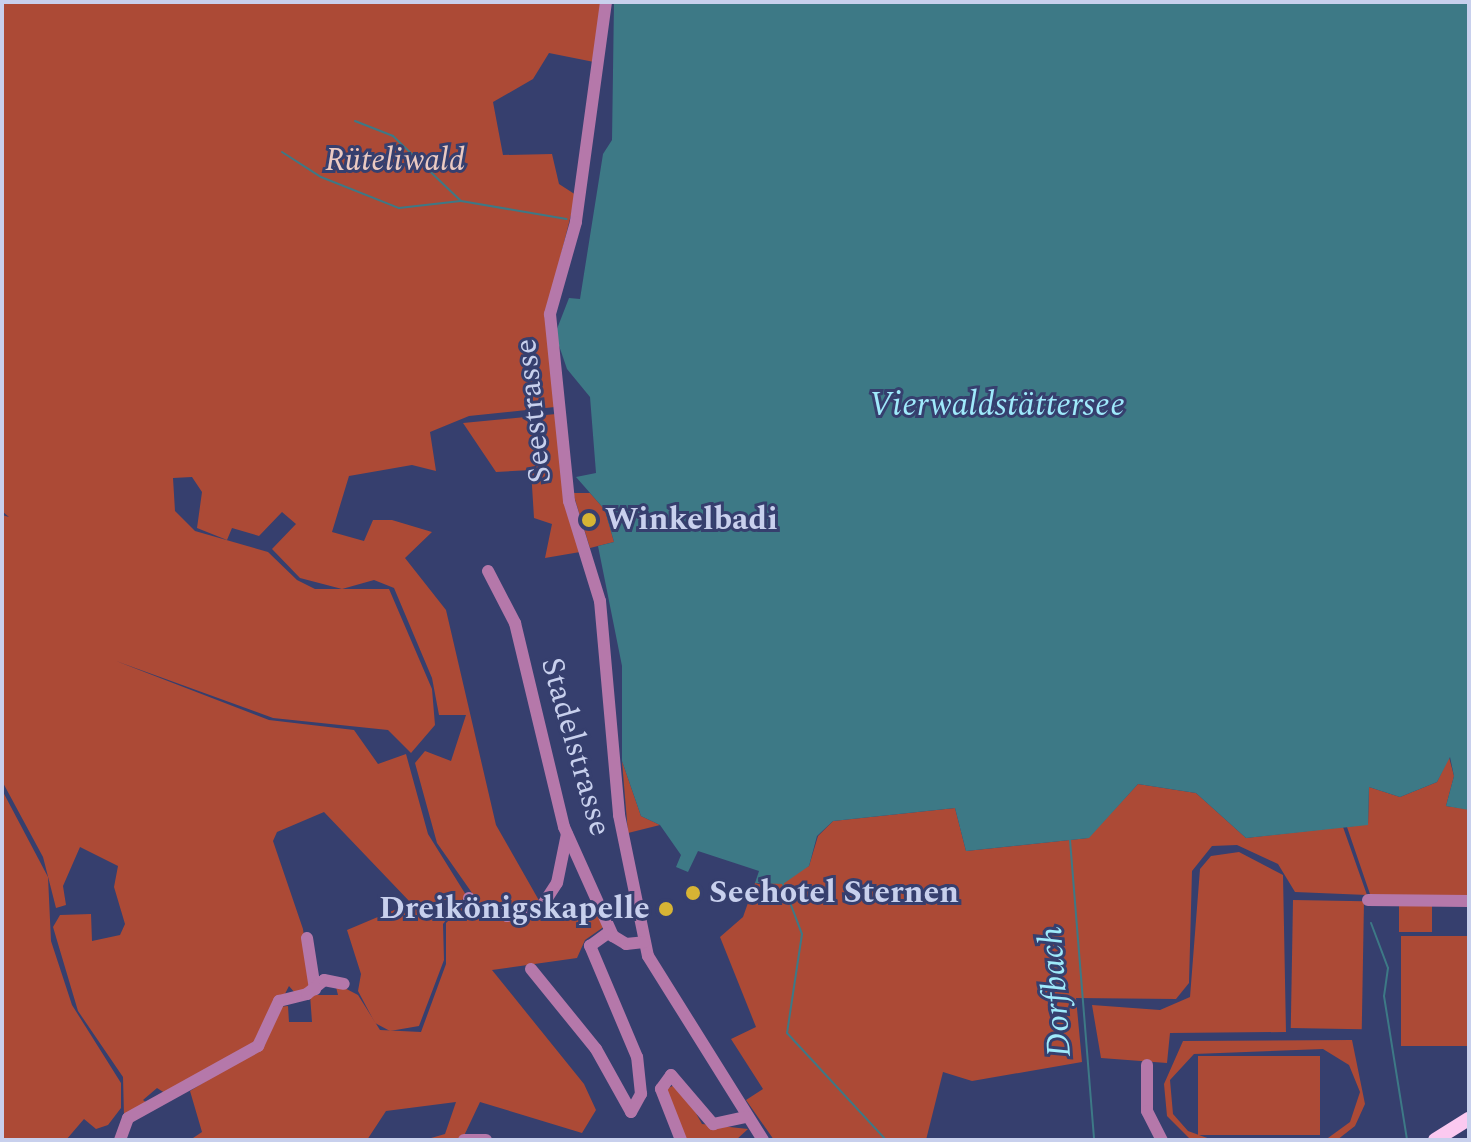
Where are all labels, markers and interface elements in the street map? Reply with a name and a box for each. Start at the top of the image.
park label: Rüteliwald [325,142,465,180]
street label: Seestrasse [507,337,561,485]
water label: Vierwaldstättersee [869,386,1125,426]
place label: Winkelbadi [605,501,778,539]
marker: Winkelbadi [580,511,598,529]
street label: Stadelstrasse [531,653,619,841]
place label: Seehotel Sternen [709,874,959,912]
marker: Seehotel Sternen [684,884,702,902]
place label: Dreikönigskapelle [379,890,650,928]
marker: Dreikönigskapelle [657,900,675,918]
water label: Dorfbach [1031,925,1081,1059]

